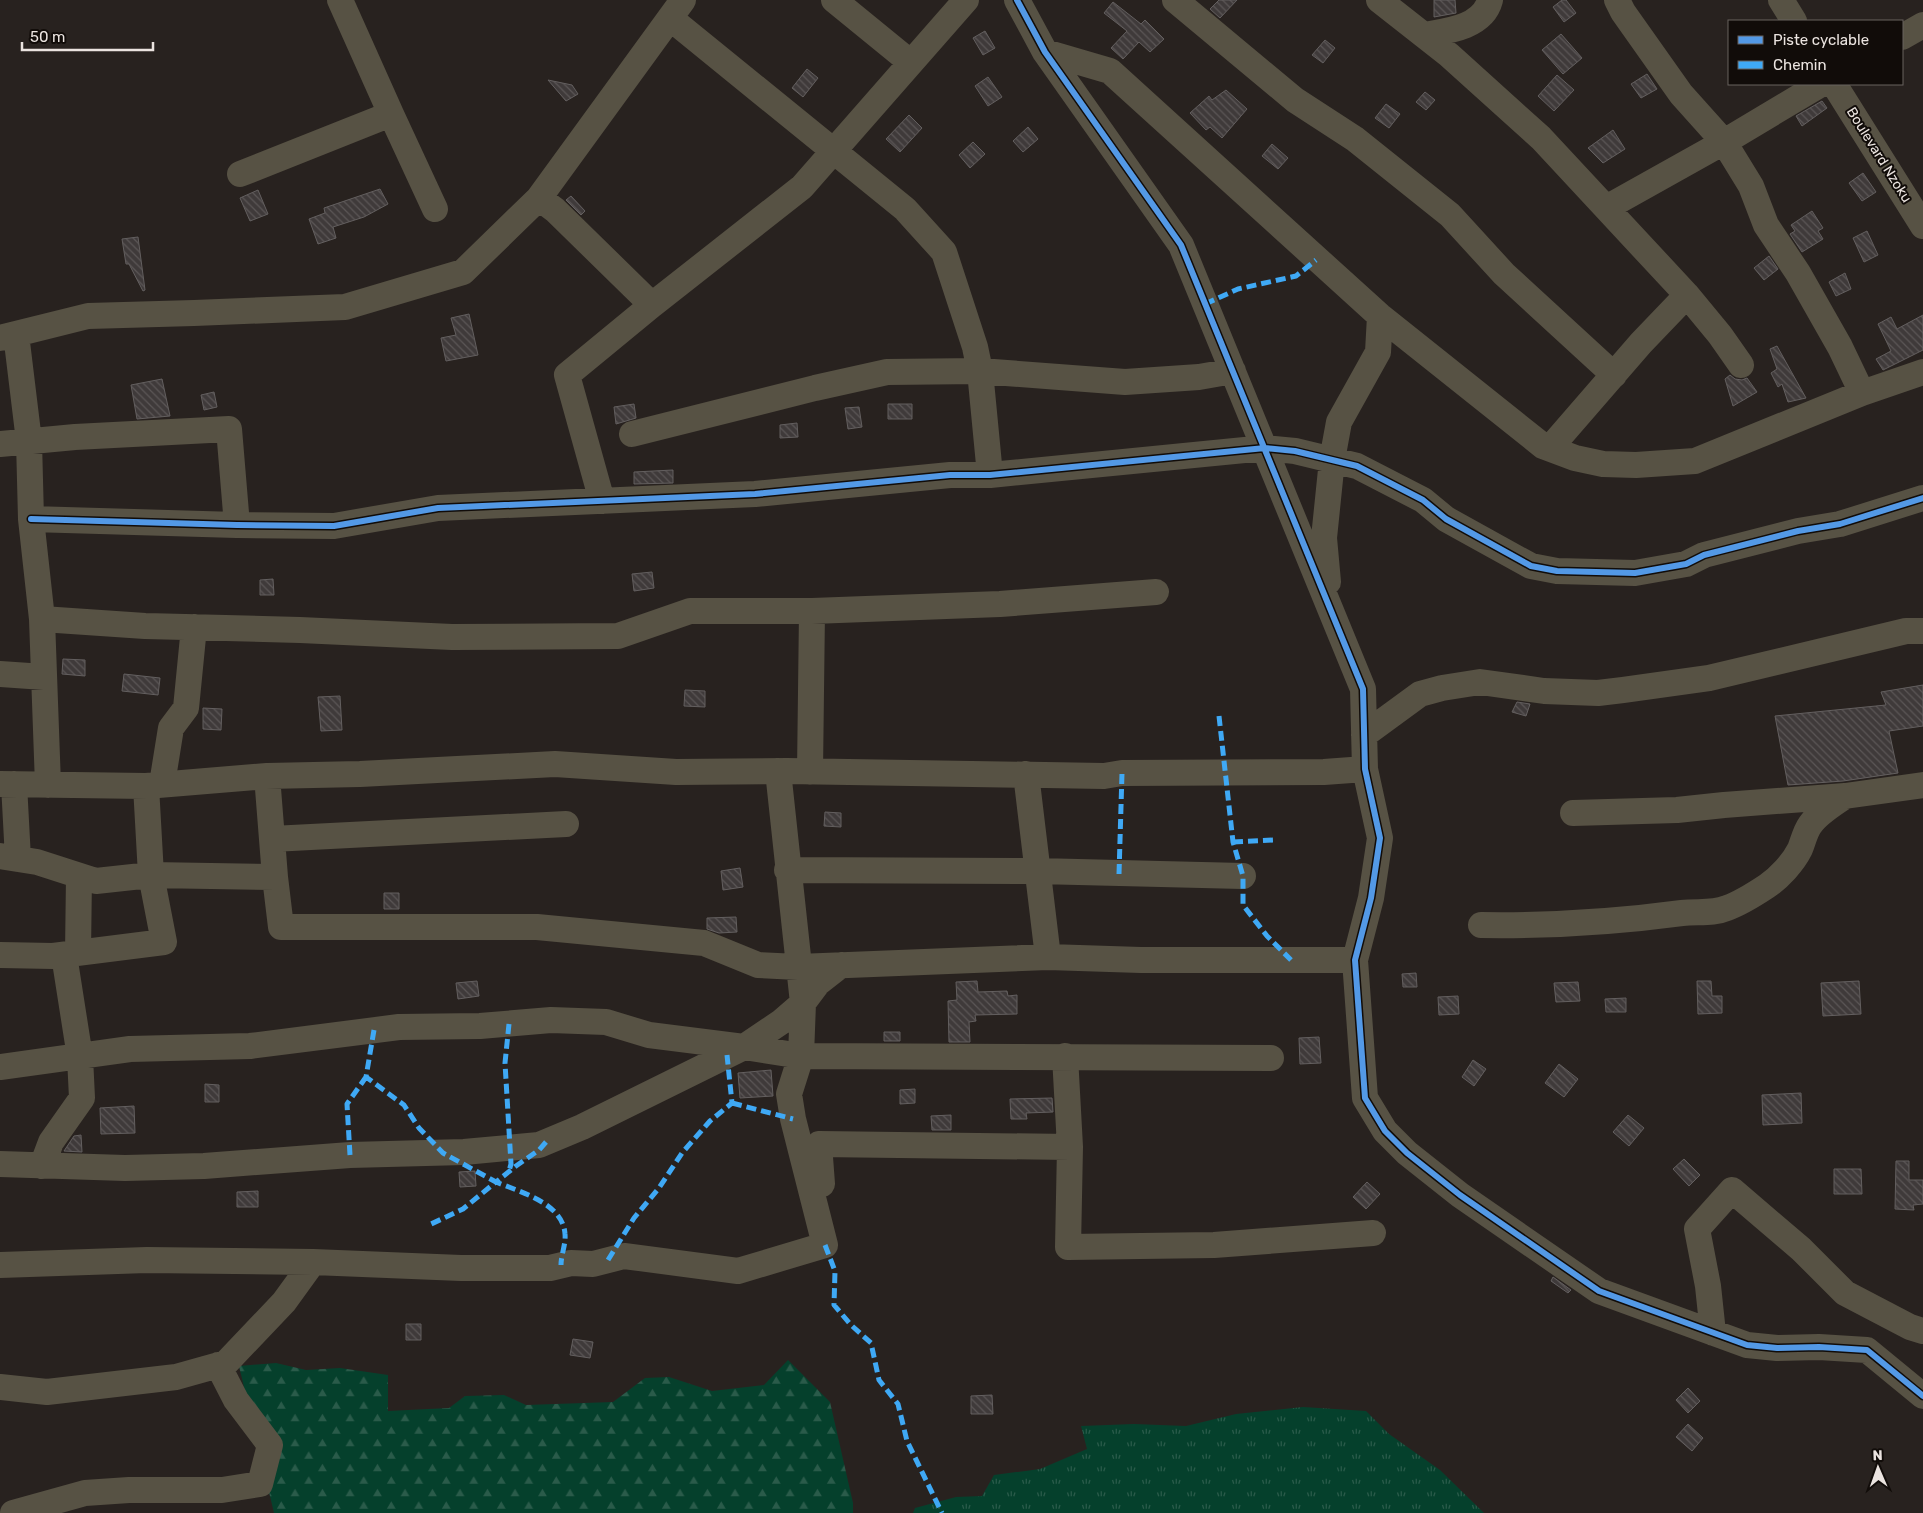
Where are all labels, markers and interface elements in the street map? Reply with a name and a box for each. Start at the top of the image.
scale bar [22,20,154,52]
legend [1728,20,1903,85]
text: 50 m [30,28,65,46]
text: Piste cyclable [1773,31,1869,49]
text: Chemin [1773,56,1827,74]
street label: Boulevard Nzoku [1843,104,1915,206]
north arrow [1853,1443,1903,1493]
text: N [1872,1447,1883,1464]

